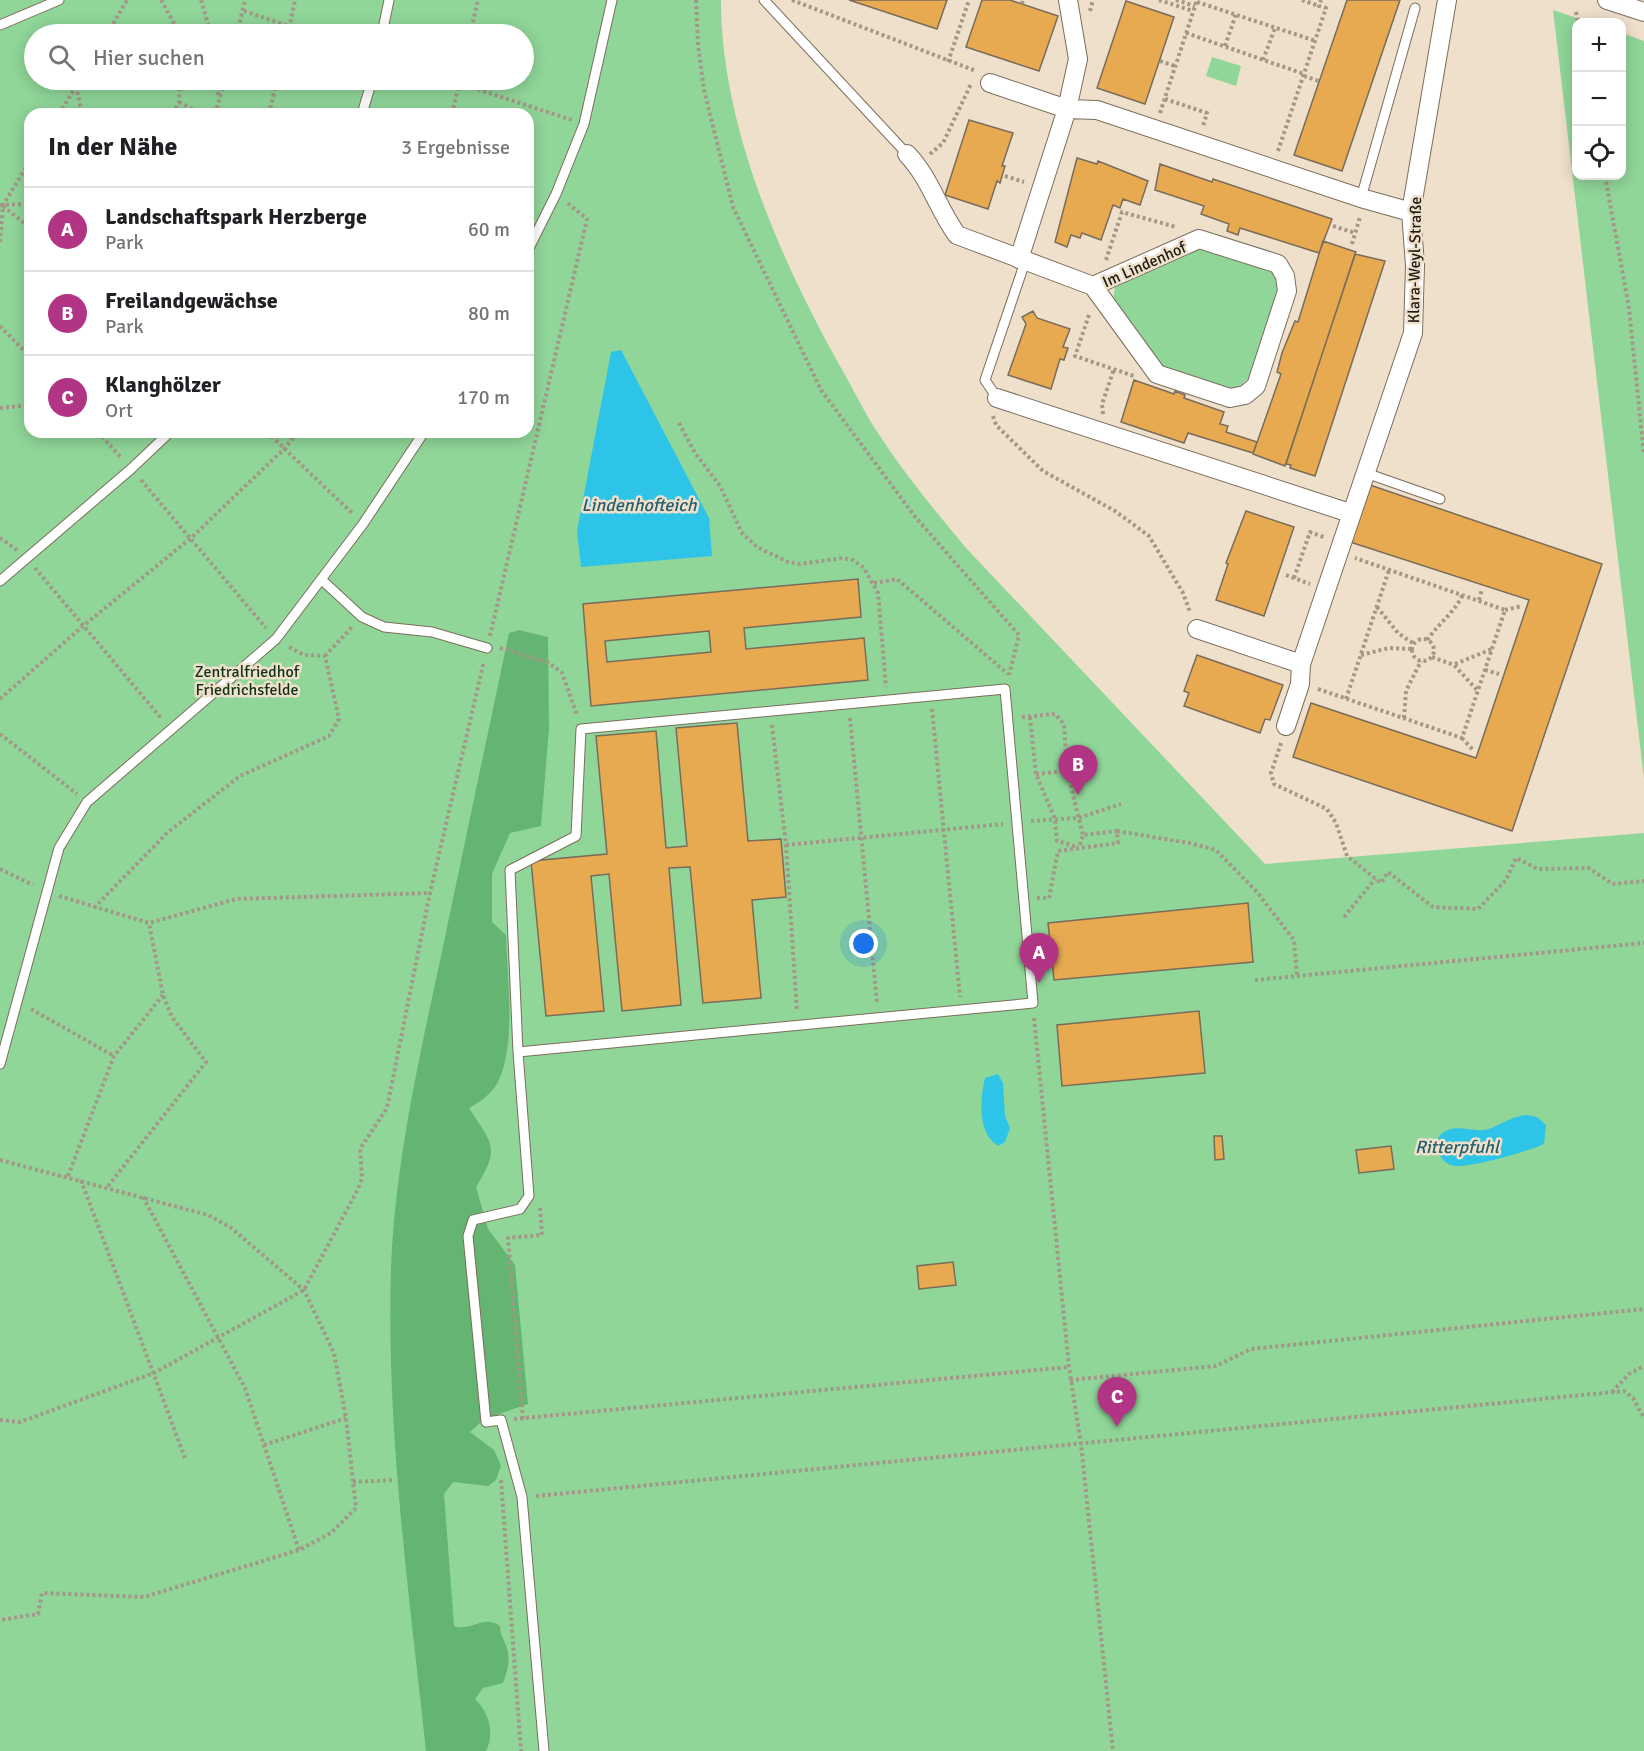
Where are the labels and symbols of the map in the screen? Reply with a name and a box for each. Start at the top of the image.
street label: Klara-Weyl-Straße [1404,197,1426,324]
street label: Im Lindenhof [1099,237,1190,292]
water label: Lindenhofteich [582,494,698,516]
park label: Zentralfriedhof Friedrichsfelde [195,662,300,700]
pin: B [1058,746,1098,795]
your location [849,929,878,958]
pin: A [1020,934,1058,983]
water label: Ritterpfuhl [1415,1136,1501,1158]
pin: C [1098,1378,1136,1427]

